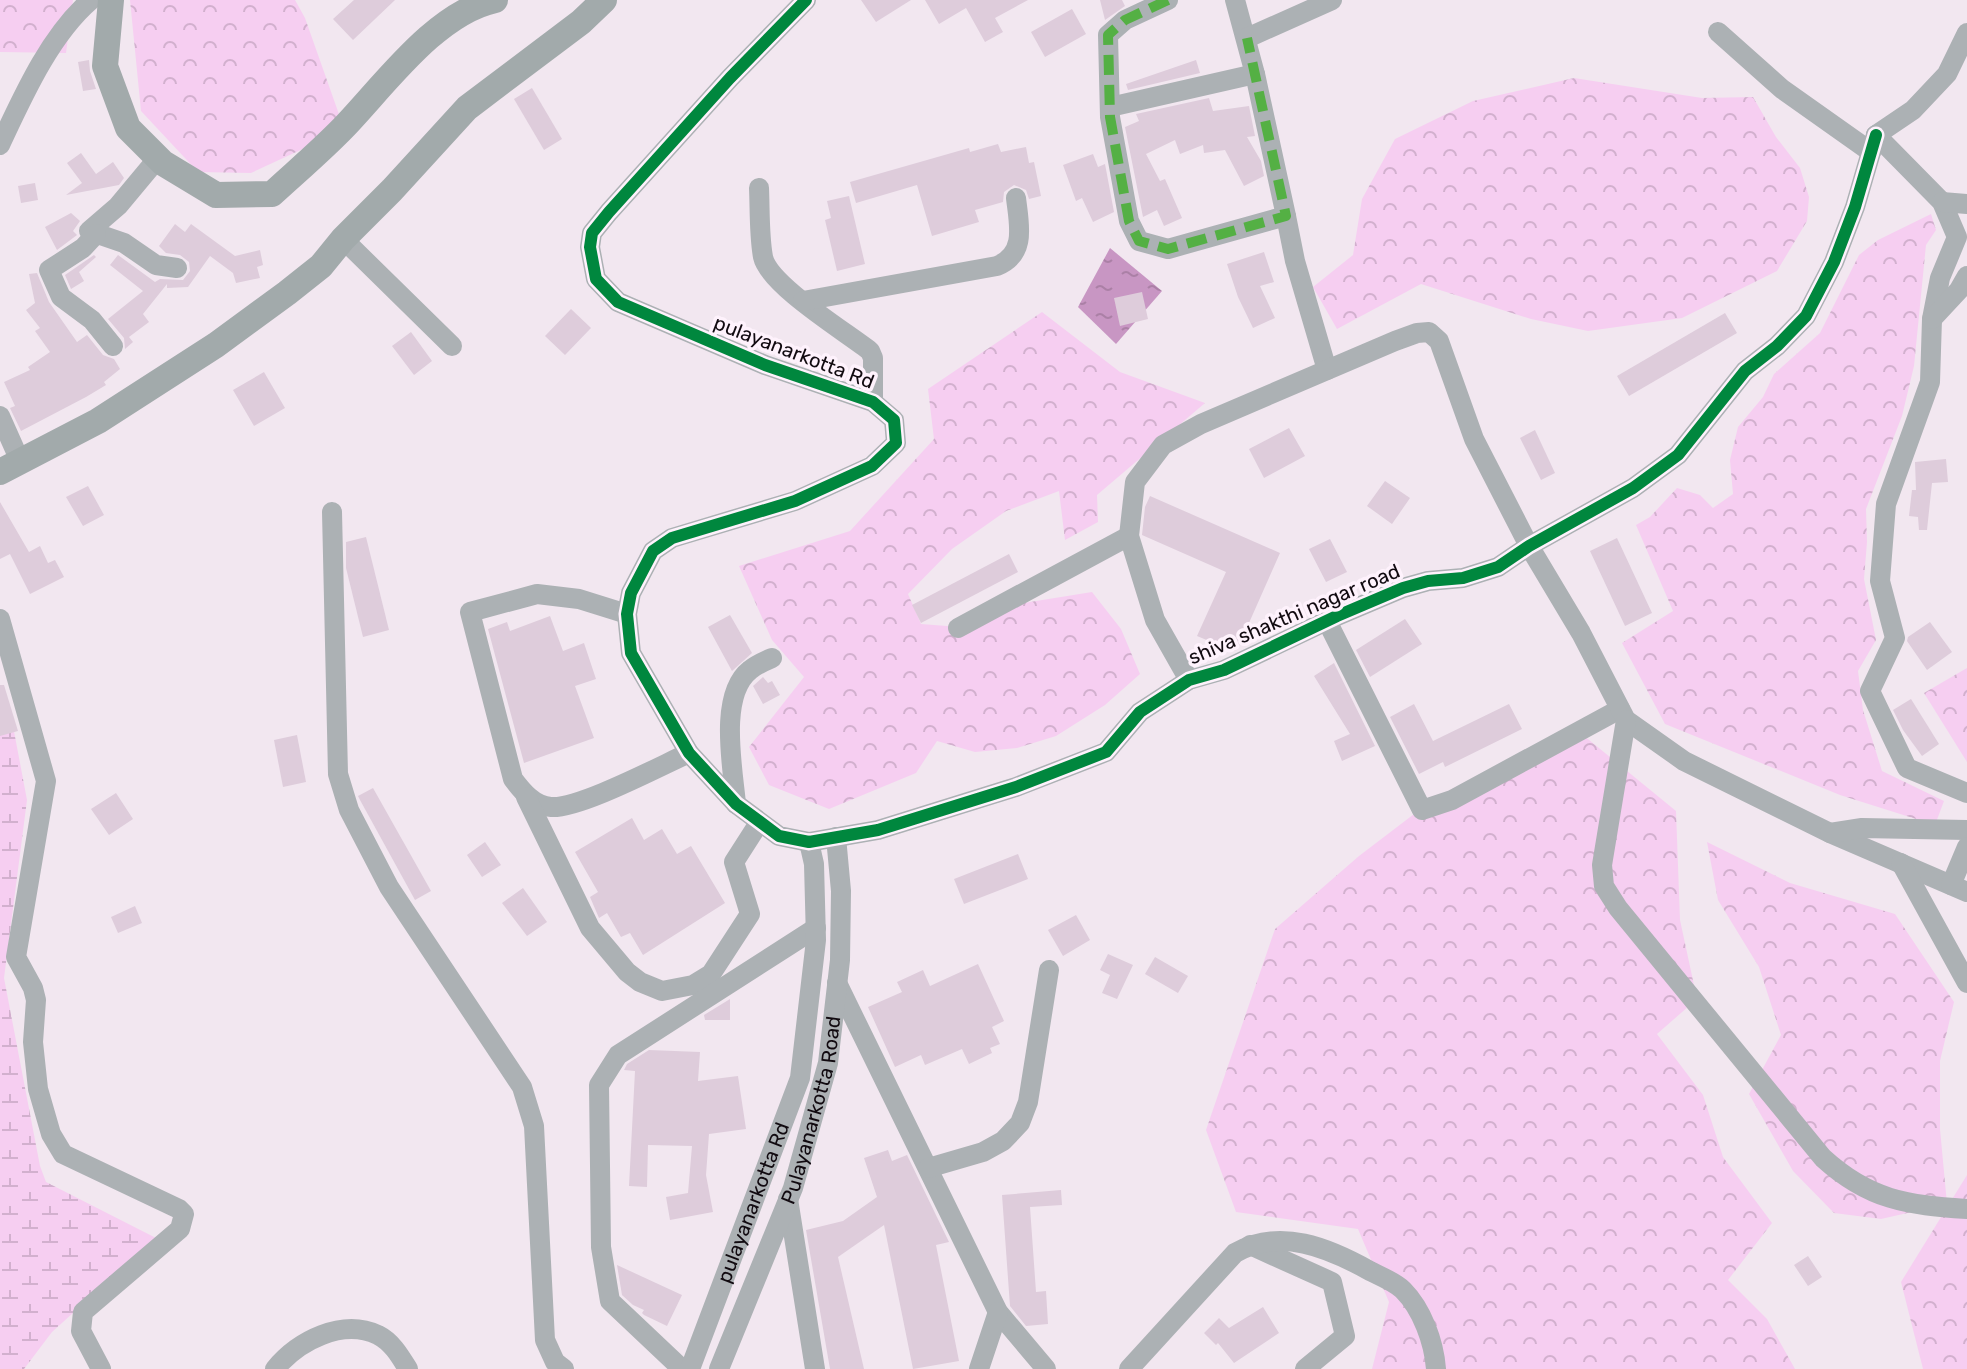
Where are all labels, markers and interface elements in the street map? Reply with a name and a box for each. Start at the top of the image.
street label: pulayanarkotta Rd [710,310,878,394]
street label: shiva shakthi nagar road [1185,559,1403,669]
street label: Pulayanarkotta Road [776,1015,845,1208]
street label: pulayanarkotta Rd [712,1119,794,1286]

